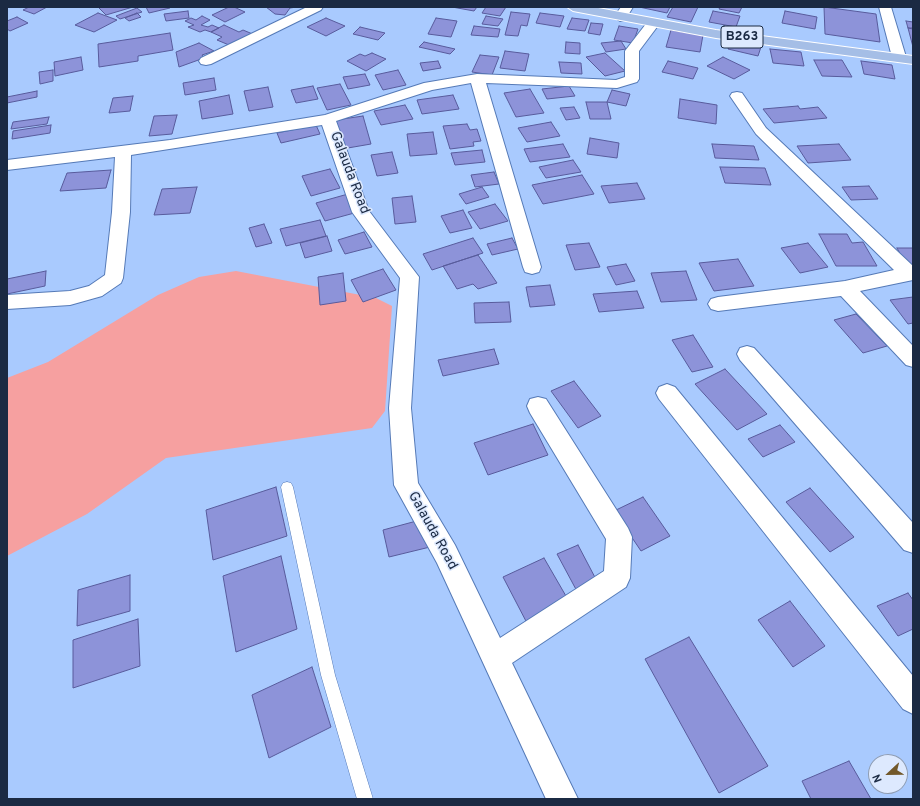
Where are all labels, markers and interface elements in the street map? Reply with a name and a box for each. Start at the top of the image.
road number: B263 [721,26,763,48]
street label: Galauda Road [326,129,372,217]
street label: Galauda Road [404,489,460,573]
north arrow [868,754,908,794]
text: N [870,772,886,784]

